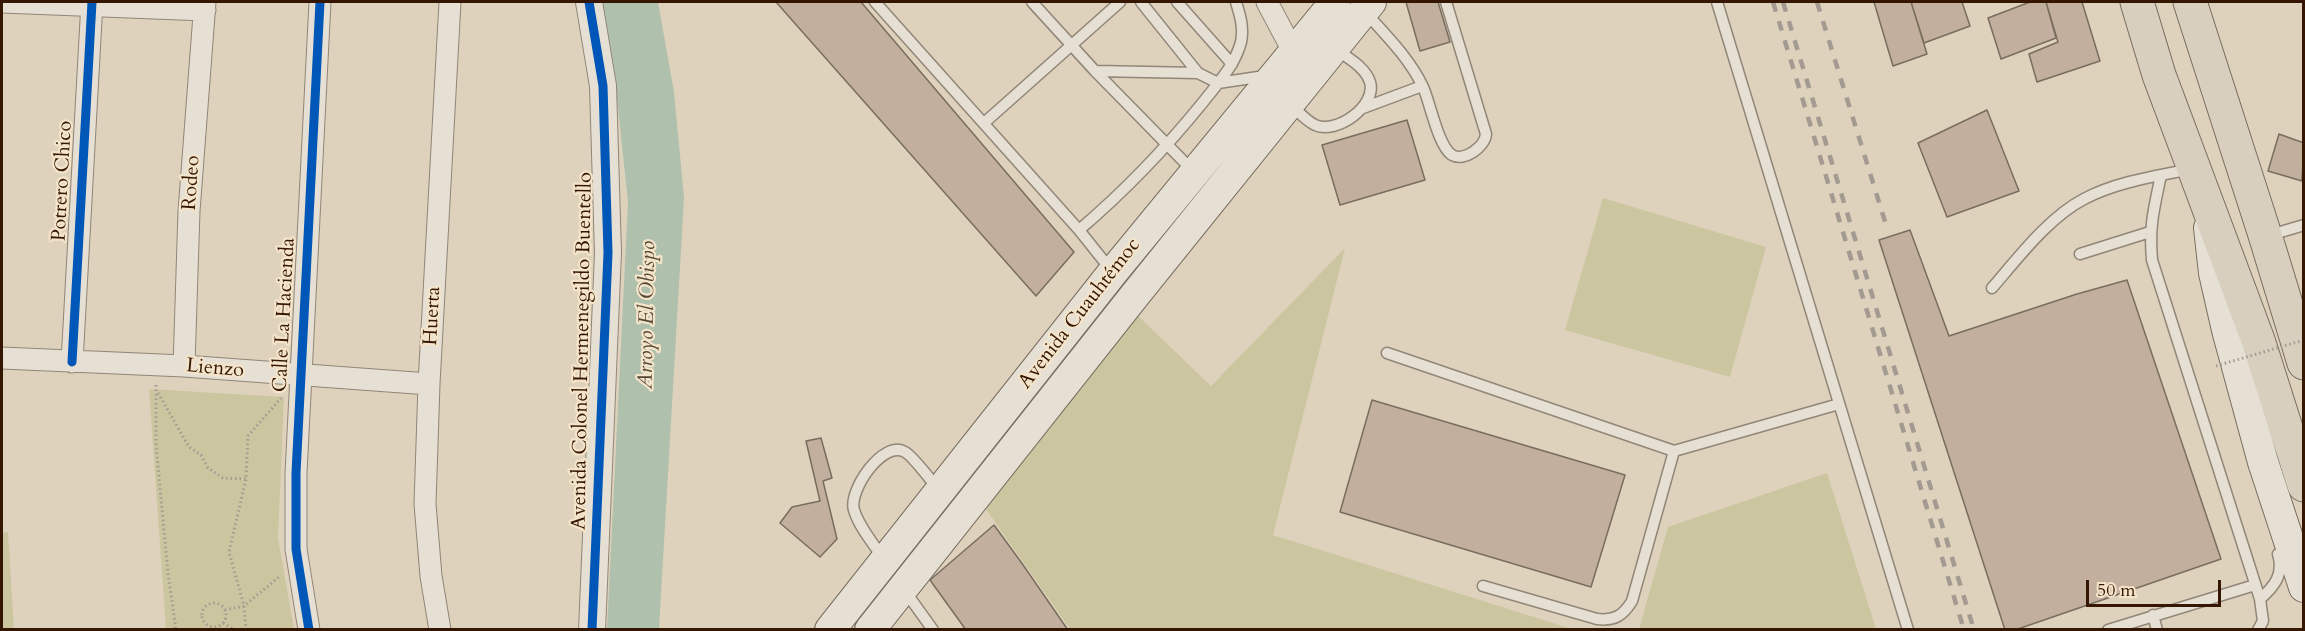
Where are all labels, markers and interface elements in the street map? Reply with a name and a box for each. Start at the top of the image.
street label: Potrero Chico [48,120,78,242]
street label: Rodeo [178,155,206,211]
street label: Avenida Colonel Hermenegildo Buentello [568,172,598,530]
street label: Avenida Cuauhtémoc [1014,234,1146,394]
street label: Calle La Hacienda [269,237,301,393]
water label: Arroyo El Obispo [634,241,662,389]
street label: Huerta [419,286,447,346]
street label: Lienzo [185,355,245,383]
scale bar [2089,568,2224,606]
text: 50 m [2097,578,2136,603]

